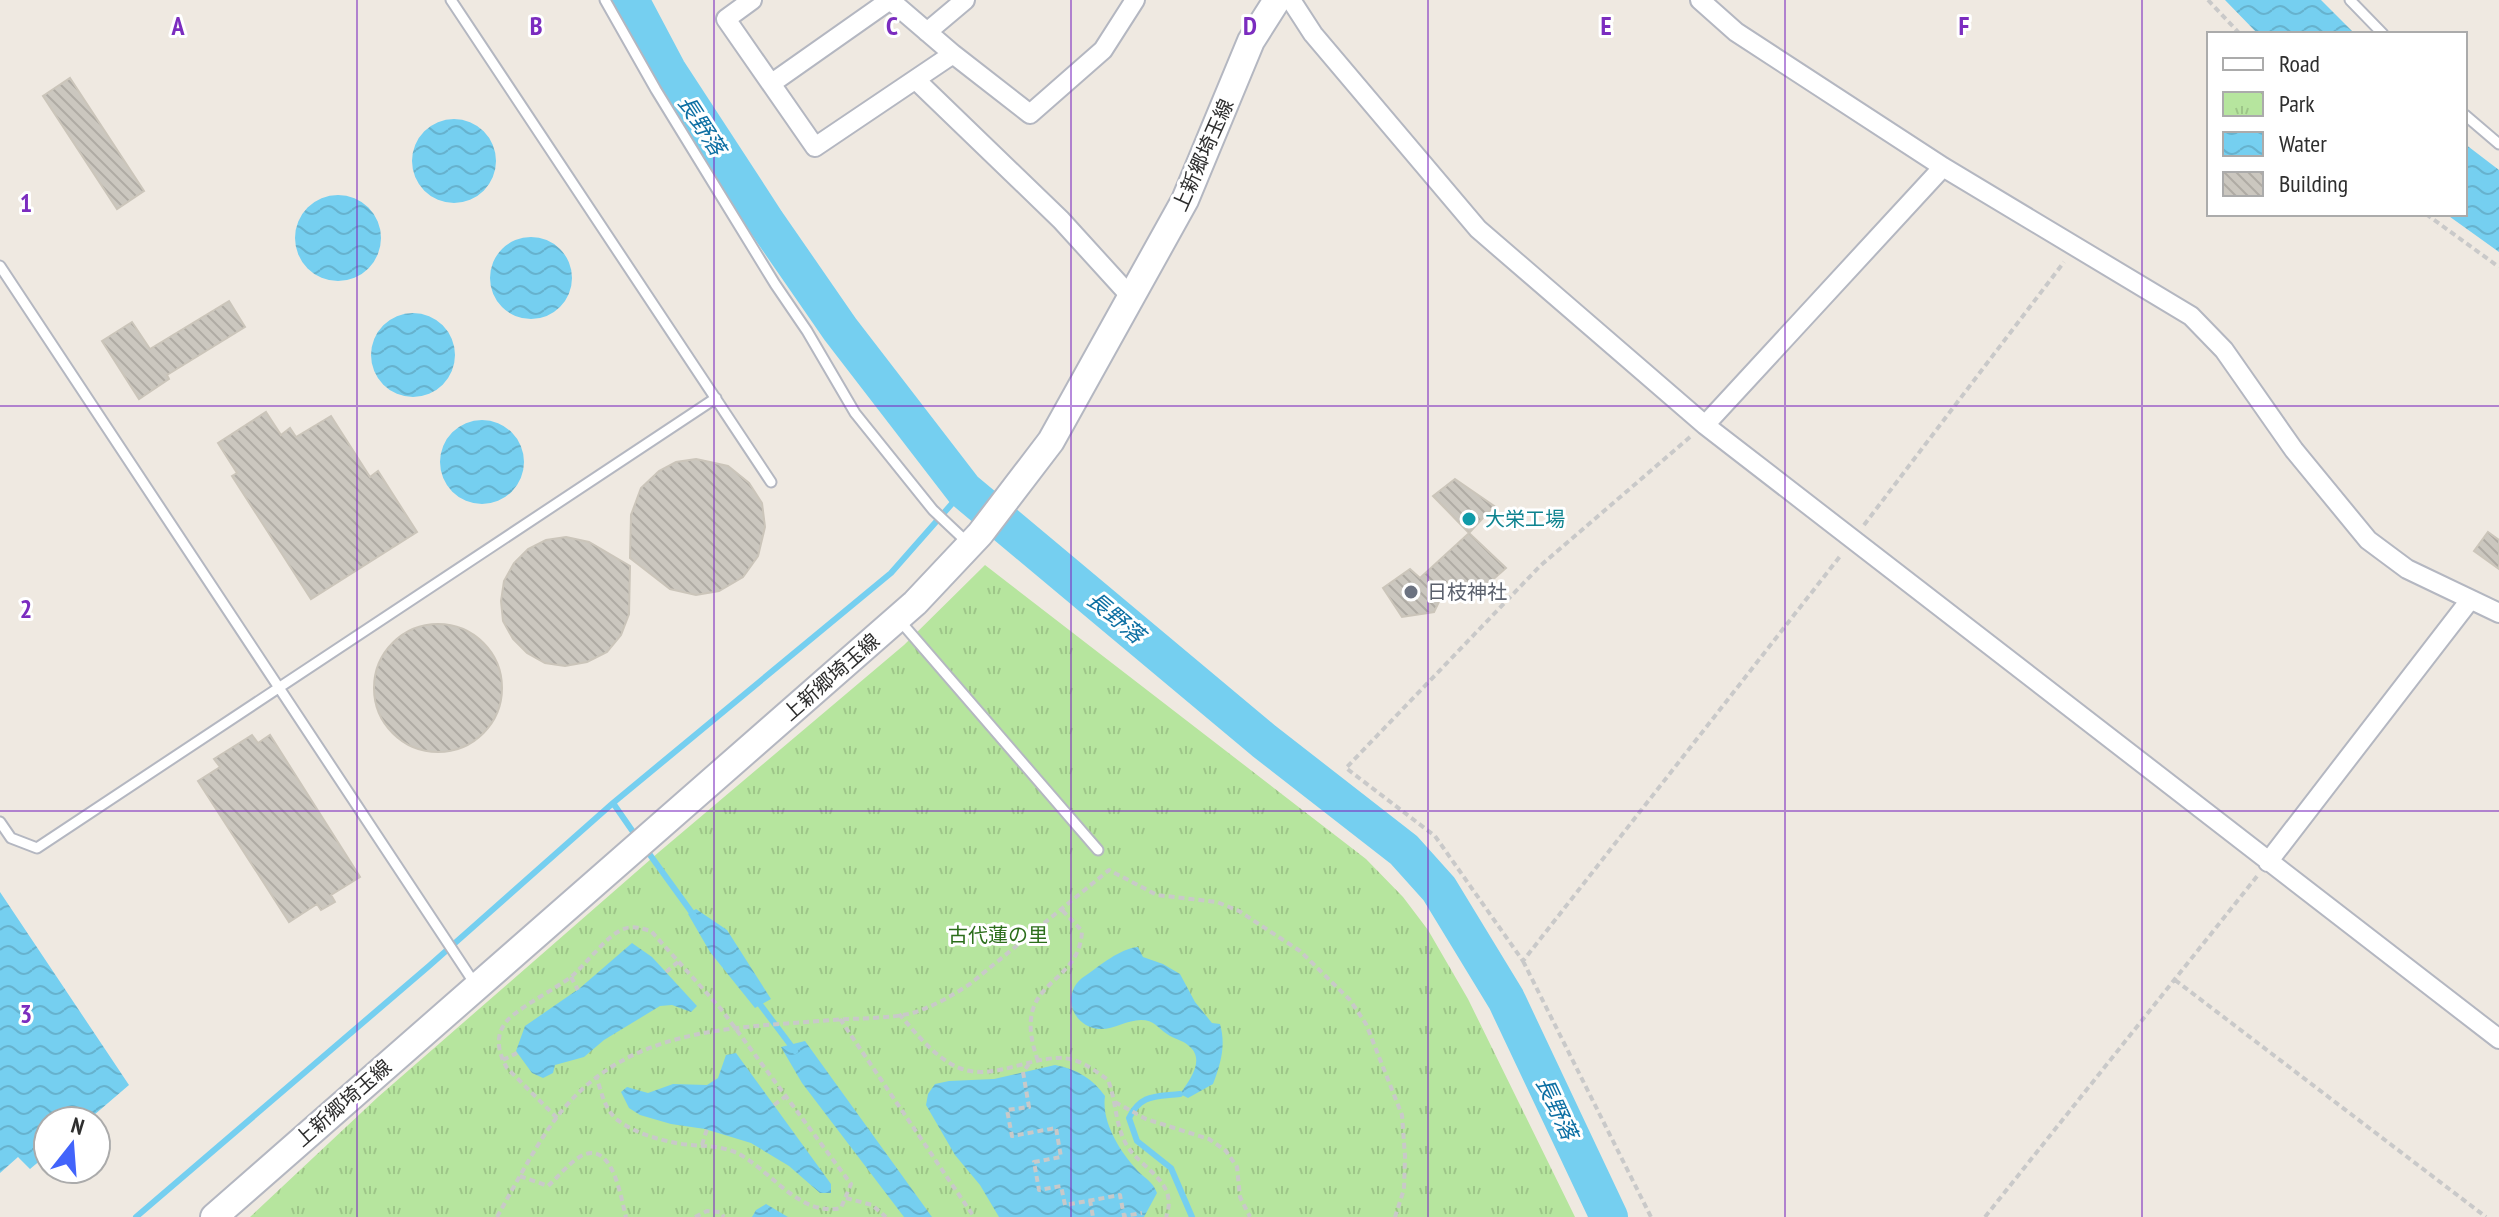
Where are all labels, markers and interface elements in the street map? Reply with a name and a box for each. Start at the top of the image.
text: A [170,9,185,42]
text: B [530,9,543,42]
text: C [886,9,898,42]
text: D [1243,9,1257,42]
text: E [1600,9,1612,42]
text: F [1959,9,1970,42]
legend [2207,32,2467,216]
text: Road [2279,48,2320,79]
text: Park [2279,88,2315,119]
water label: 長野落 [672,90,733,163]
street label: 上新郷埼玉線 [1167,95,1239,215]
text: Water [2279,128,2327,159]
text: Building [2279,168,2348,199]
text: 1 [20,186,32,219]
place label: 大栄工場 [1485,506,1565,532]
marker: 大栄工場 [1460,510,1478,528]
place label: 日枝神社 [1427,579,1507,605]
marker: 日枝神社 [1402,583,1420,601]
water label: 長野落 [1082,585,1153,651]
text: 2 [20,592,32,625]
street label: 上新郷埼玉線 [777,628,885,726]
park label: 古代蓮の里 [948,922,1048,948]
text: 3 [20,997,32,1030]
street label: 上新郷埼玉線 [289,1054,397,1152]
water label: 長野落 [1530,1072,1585,1147]
north arrow [32,1105,112,1185]
text: N [68,1111,88,1141]

